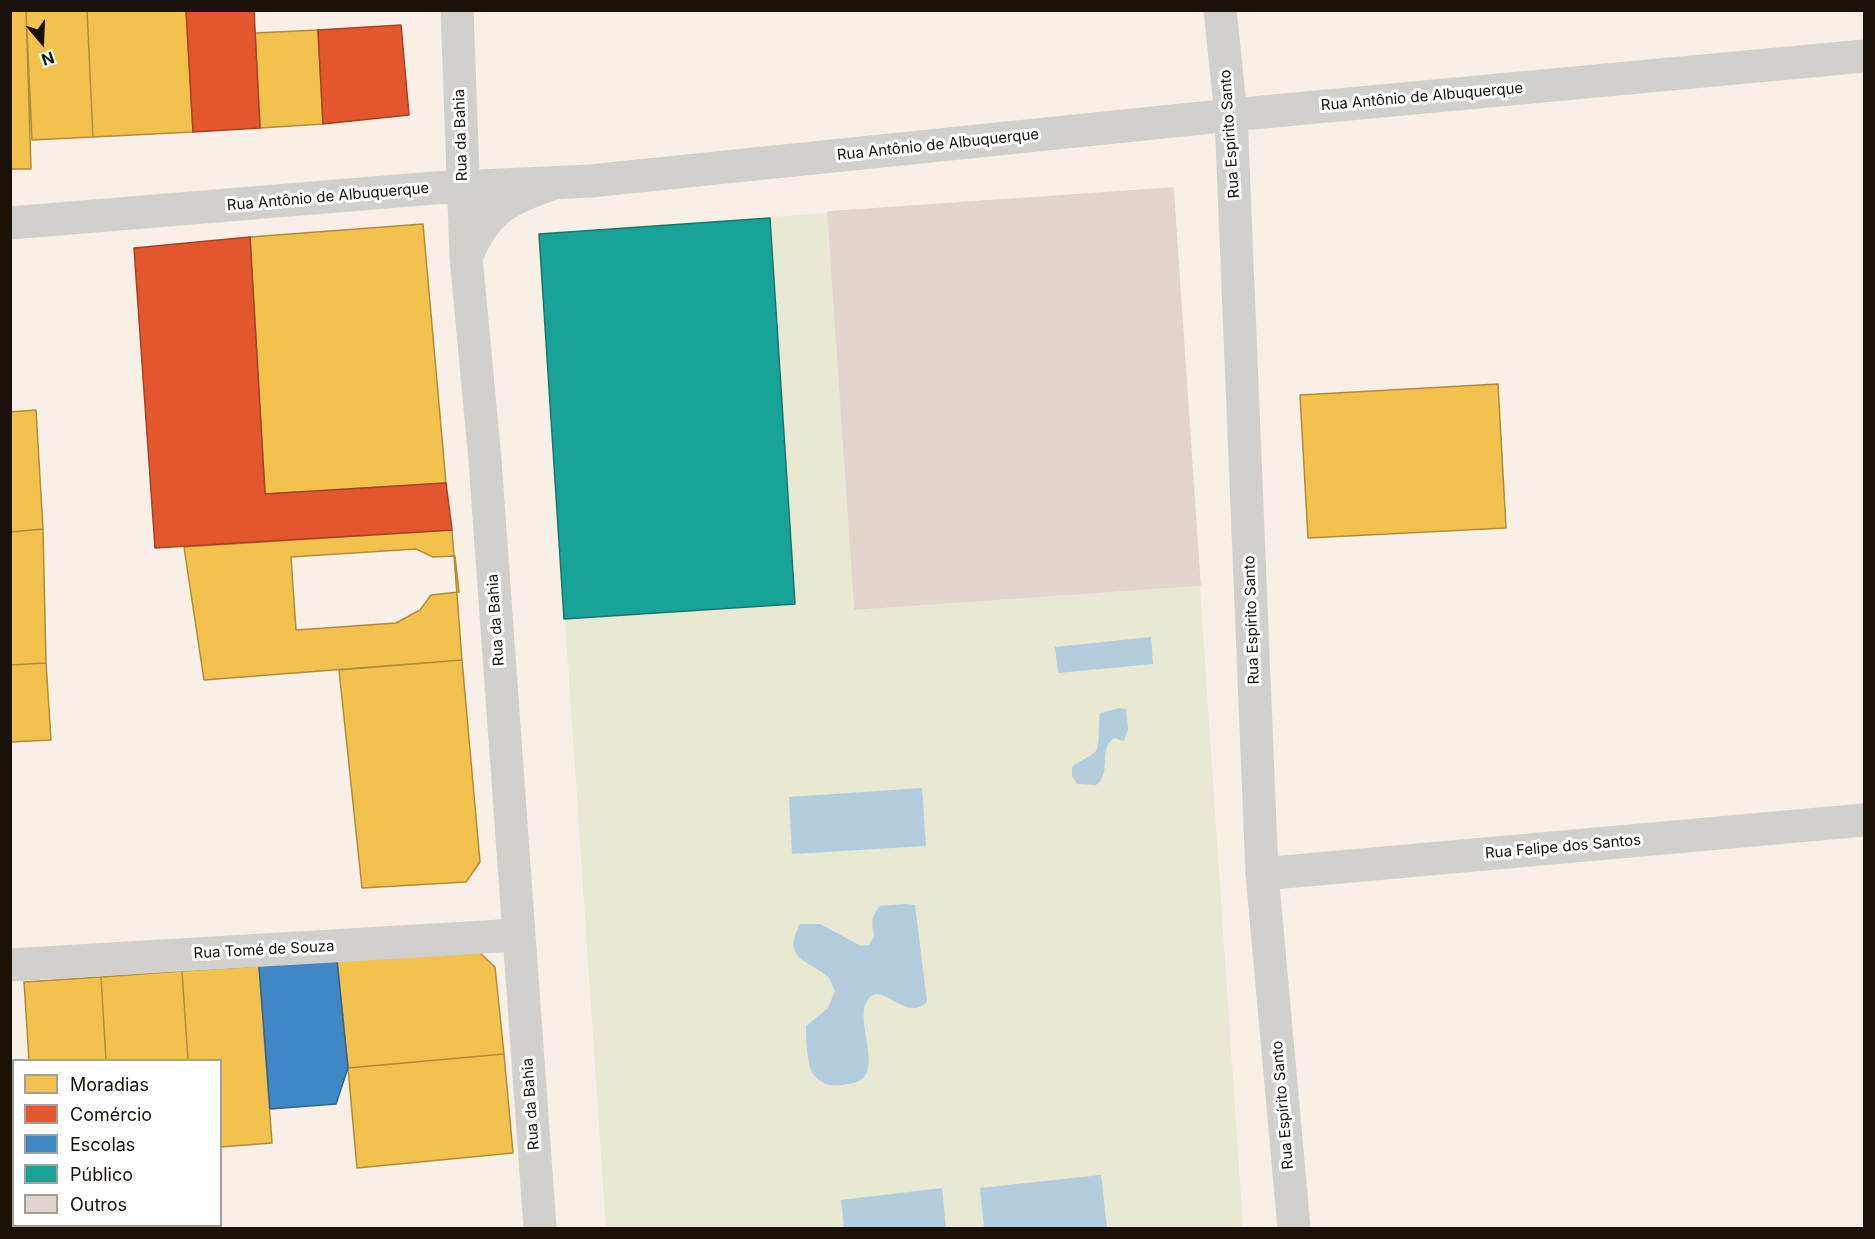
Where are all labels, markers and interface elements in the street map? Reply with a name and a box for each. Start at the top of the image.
north arrow [12,12,72,72]
text: N [39,48,57,70]
street label: Rua Espírito Santo [1217,69,1243,199]
street label: Rua Antônio de Albuquerque [1320,79,1524,115]
street label: Rua da Bahia [450,89,472,181]
street label: Rua Antônio de Albuquerque [836,125,1040,165]
street label: Rua Antônio de Albuquerque [226,179,430,215]
street label: Rua Espírito Santo [1241,555,1263,685]
street label: Rua da Bahia [484,573,508,667]
street label: Rua Felipe dos Santos [1484,831,1642,863]
street label: Rua Tomé de Souza [193,937,335,963]
street label: Rua Espírito Santo [1268,1040,1298,1170]
street label: Rua da Bahia [519,1057,543,1151]
legend [12,1059,222,1227]
text: Moradias [70,1074,149,1095]
text: Comércio [70,1104,152,1125]
text: Escolas [70,1134,135,1155]
text: Público [70,1164,133,1185]
text: Outros [70,1194,127,1215]

